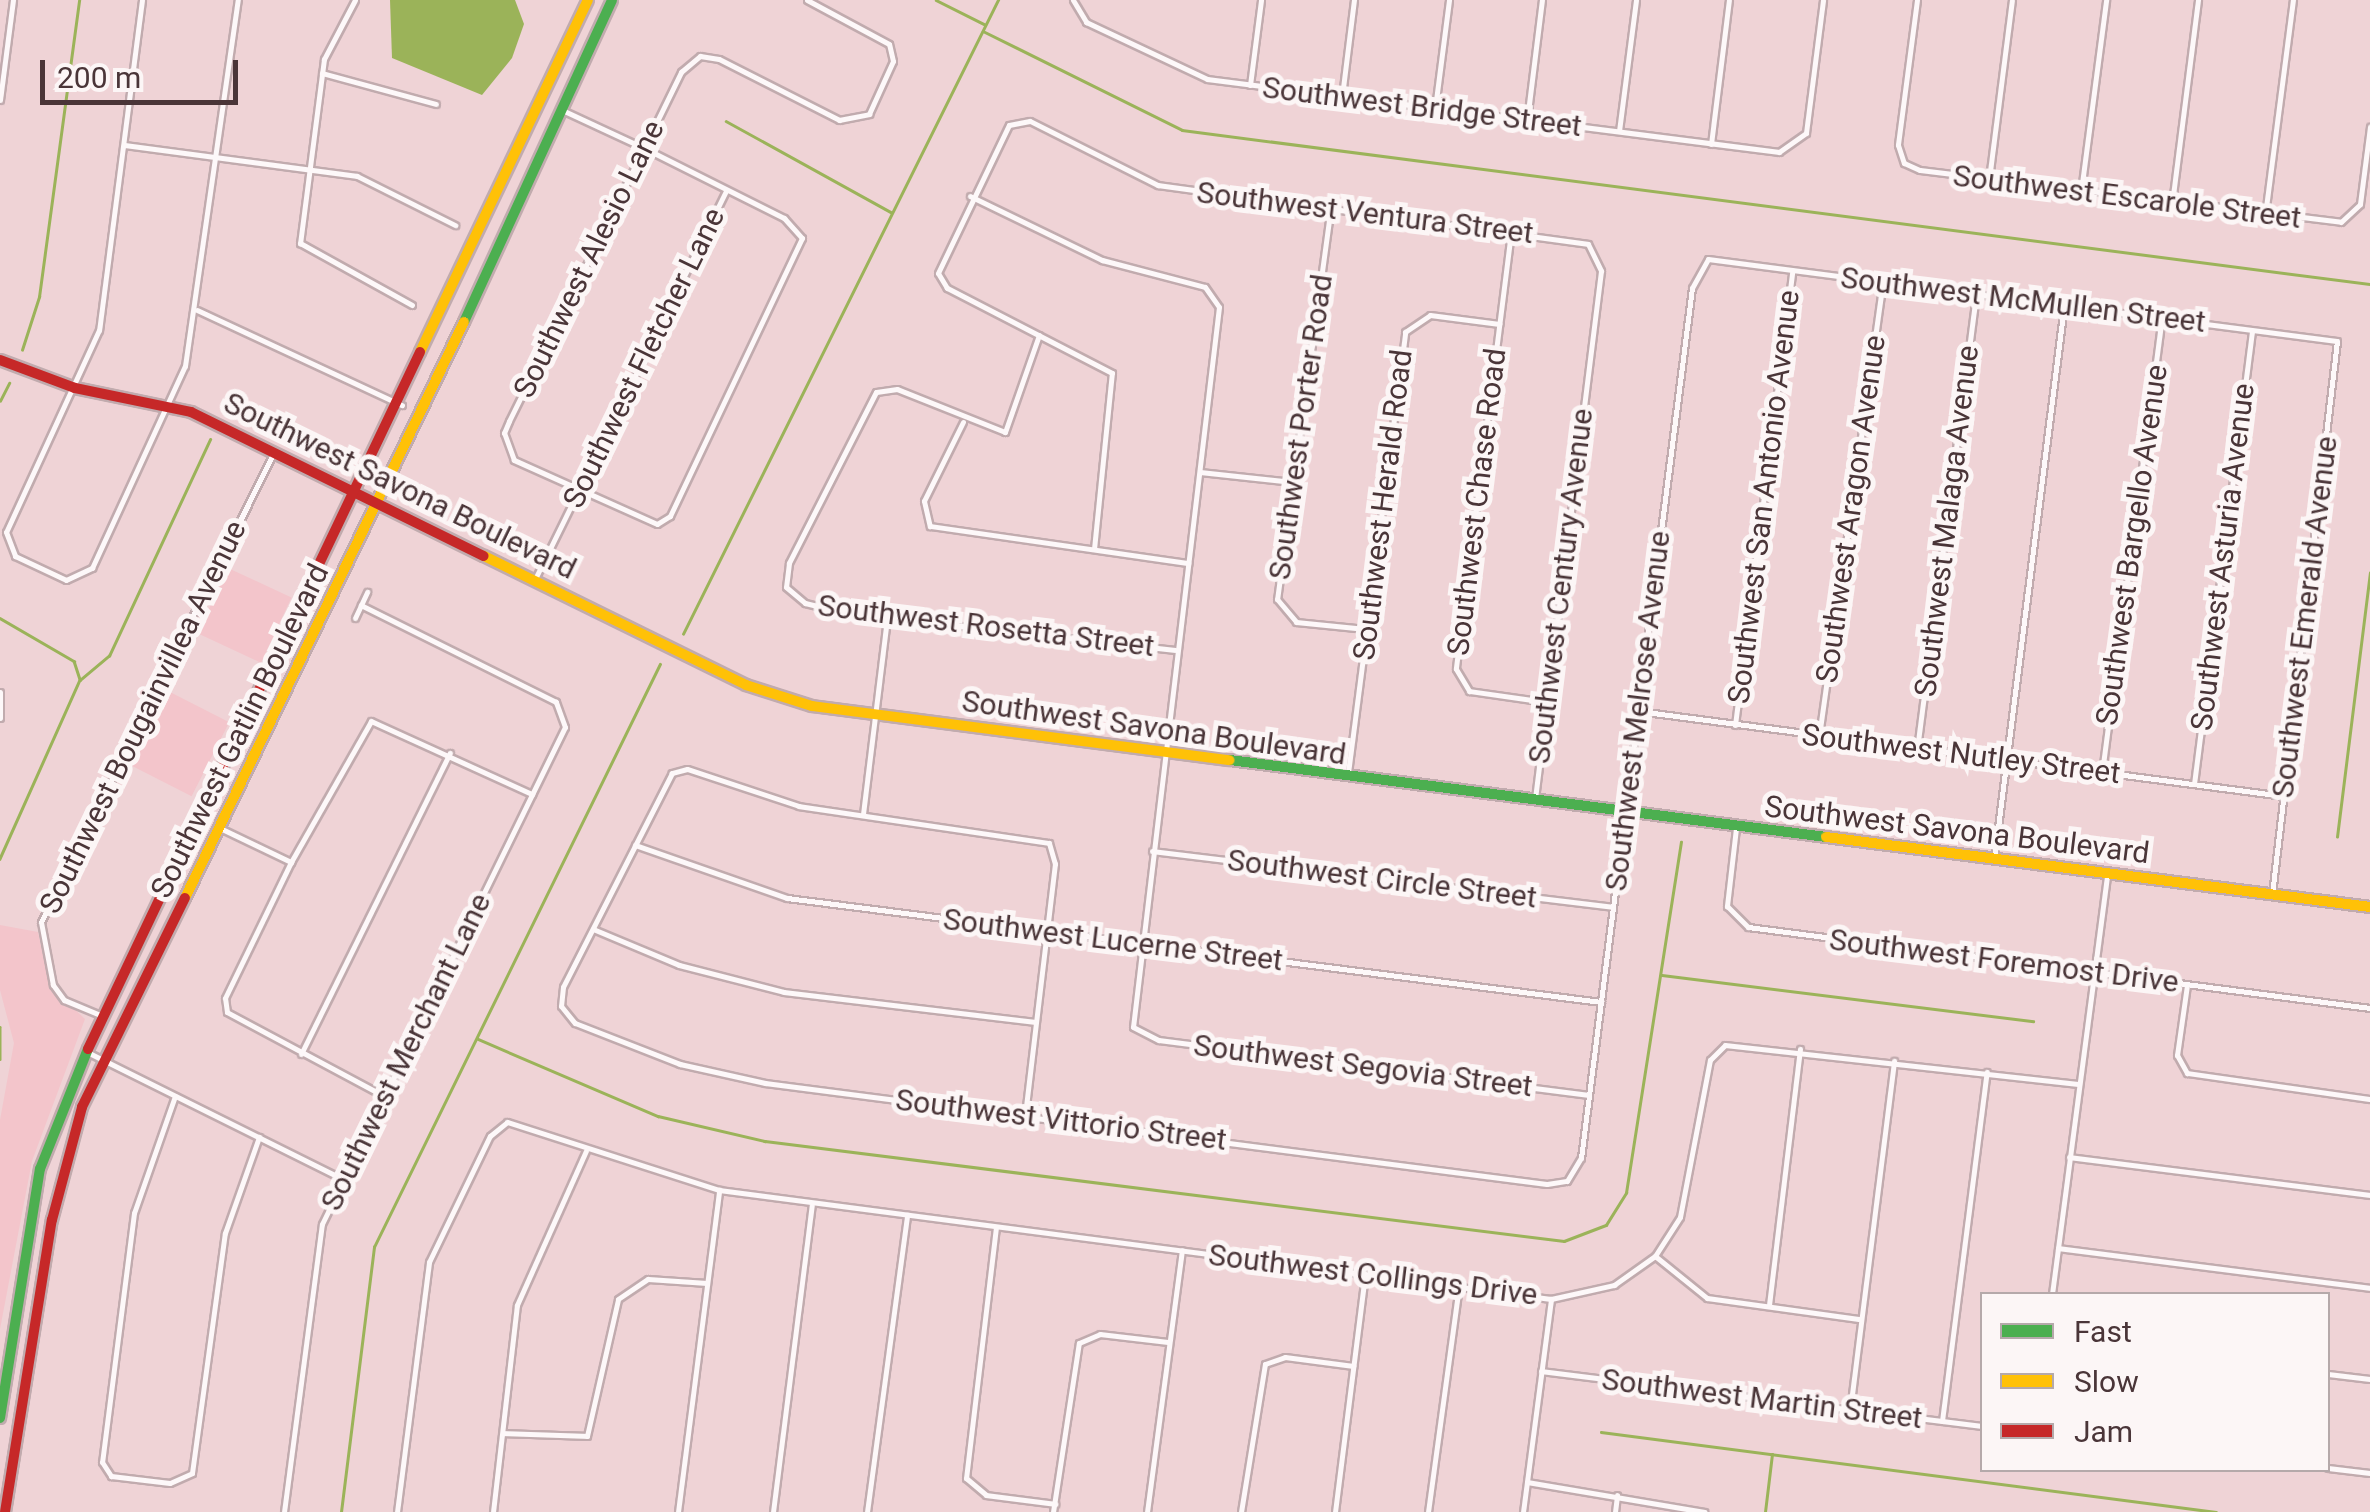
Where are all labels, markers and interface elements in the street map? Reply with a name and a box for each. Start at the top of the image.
scale bar [45,40,242,102]
text: 200 m [57,60,141,95]
street label: Southwest Bridge Street [1260,70,1584,144]
street label: Southwest Alesio Lane [506,114,672,404]
street label: Southwest Escarole Street [1951,158,2303,236]
street label: Southwest Ventura Street [1195,174,1535,252]
street label: Southwest Fletcher Lane [556,202,732,514]
street label: Southwest McMullen Street [1839,260,2207,340]
street label: Southwest Porter Road [1262,272,1340,582]
street label: Southwest San Antonio Avenue [1721,288,1807,706]
street label: Southwest Aragon Avenue [1809,333,1893,685]
street label: Southwest Malaga Avenue [1908,343,1986,699]
street label: Southwest Chase Road [1440,346,1514,658]
street label: Southwest Herald Road [1346,348,1420,662]
street label: Southwest Bargello Avenue [2089,362,2175,728]
street label: Southwest Asturia Avenue [2184,381,2262,733]
street label: Southwest Savona Boulevard [218,385,582,587]
street label: Southwest Century Avenue [1521,406,1601,766]
street label: Southwest Emerald Avenue [2265,434,2345,800]
street label: Southwest Bougainvillea Avenue [32,515,254,919]
street label: Southwest Melrose Avenue [1598,529,1678,893]
street label: Southwest Gatlin Boulevard [143,558,337,904]
street label: Southwest Rosetta Street [816,588,1156,664]
street label: Southwest Savona Boulevard [960,683,1348,773]
street label: Southwest Nutley Street [1800,717,2122,791]
street label: Southwest Savona Boulevard [1763,789,2151,871]
street label: Southwest Circle Street [1225,842,1539,916]
street label: Southwest Merchant Lane [313,888,499,1216]
street label: Southwest Lucerne Street [941,901,1285,979]
street label: Southwest Foremost Drive [1827,922,2181,1000]
street label: Southwest Segovia Street [1191,1027,1535,1105]
street label: Southwest Vittorio Street [894,1082,1228,1158]
street label: Southwest Collings Drive [1206,1237,1540,1313]
legend [1980,1292,2330,1472]
text: Fast [2074,1314,2132,1349]
street label: Southwest Martin Street [1600,1361,1924,1437]
text: Slow [2074,1364,2139,1399]
text: Jam [2074,1414,2133,1449]

